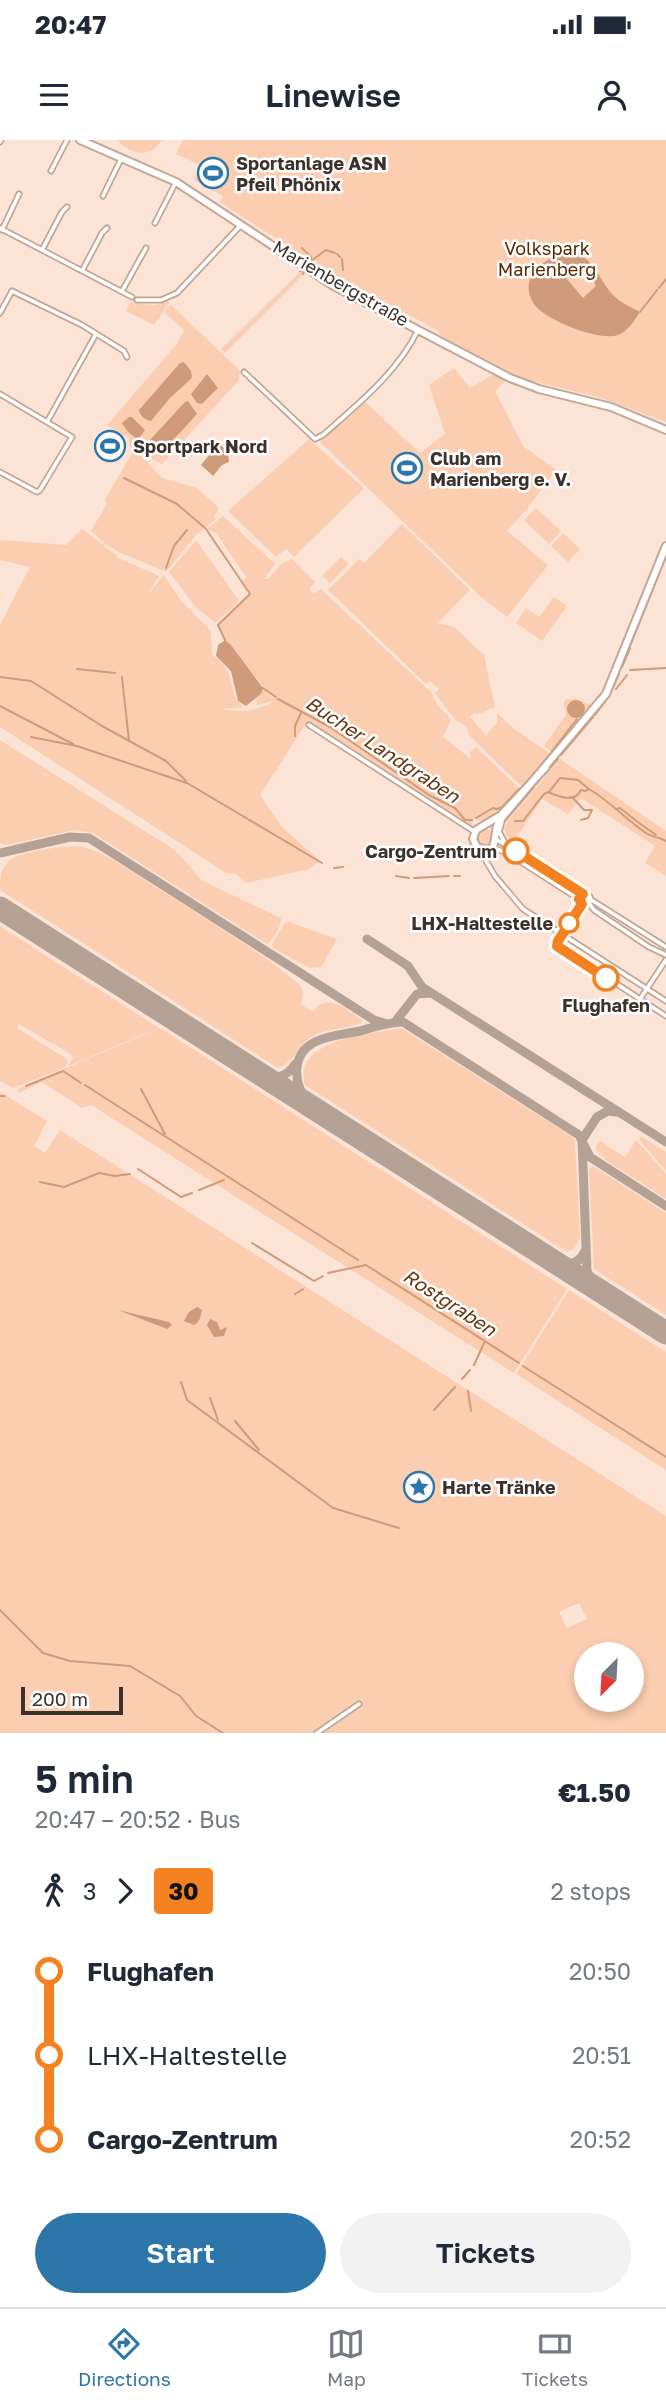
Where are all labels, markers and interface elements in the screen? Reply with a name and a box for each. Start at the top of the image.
text: 20:47 [35,9,107,40]
icon: menu [35,76,73,114]
text: Linewise [265,76,401,114]
icon: person [593,76,631,114]
place label: Sportanlage ASN Pfeil Phönix [236,152,387,195]
sports icon: Sportanlage ASN Pfeil Phönix [196,156,230,190]
street label: Marienbergstraße [269,235,413,331]
park label: Volkspark Marienberg [498,237,596,280]
sports icon: Sportpark Nord [93,429,127,463]
place label: Sportpark Nord [133,435,267,457]
place label: Club am Marienberg e. V. [430,447,571,490]
sports icon: Club am Marienberg e. V. [390,451,424,485]
water label: Bucher Landgraben [302,691,465,808]
marker: Cargo-Zentrum [503,838,529,864]
place label: Cargo-Zentrum [365,840,497,862]
place label: LHX-Haltestelle [411,912,553,934]
marker: LHX-Haltestelle [559,913,579,933]
marker: Flughafen [593,965,619,991]
place label: Flughafen [562,994,650,1016]
water label: Rostgraben [399,1264,502,1341]
place icon: Harte Tränke [402,1470,436,1504]
place label: Harte Tränke [442,1476,556,1498]
north arrow [574,1642,644,1712]
map controls [574,1642,644,1712]
scale bar [21,1684,122,1716]
text: 200 m [32,1687,88,1710]
text: 5 min [35,1756,134,1801]
text: €1.50 [558,1777,631,1808]
text: 20:47 – 20:52 · Bus [35,1805,241,1833]
icon: walk [35,1872,73,1910]
icon: forward [106,1872,144,1910]
text: 30 [168,1876,199,1905]
text: 3 [83,1877,96,1905]
text: 2 stops [550,1877,631,1905]
text: Flughafen [87,1956,214,1987]
text: 20:50 [569,1957,631,1985]
text: LHX-Haltestelle [87,2040,287,2071]
text: 20:51 [572,2041,631,2069]
text: Cargo-Zentrum [87,2124,278,2155]
text: 20:52 [570,2125,631,2153]
button: Start [35,2213,326,2293]
button: Tickets [340,2213,631,2293]
tab: Directions [78,2325,171,2390]
tab: Map [327,2325,366,2390]
tab: Tickets [522,2325,588,2390]

